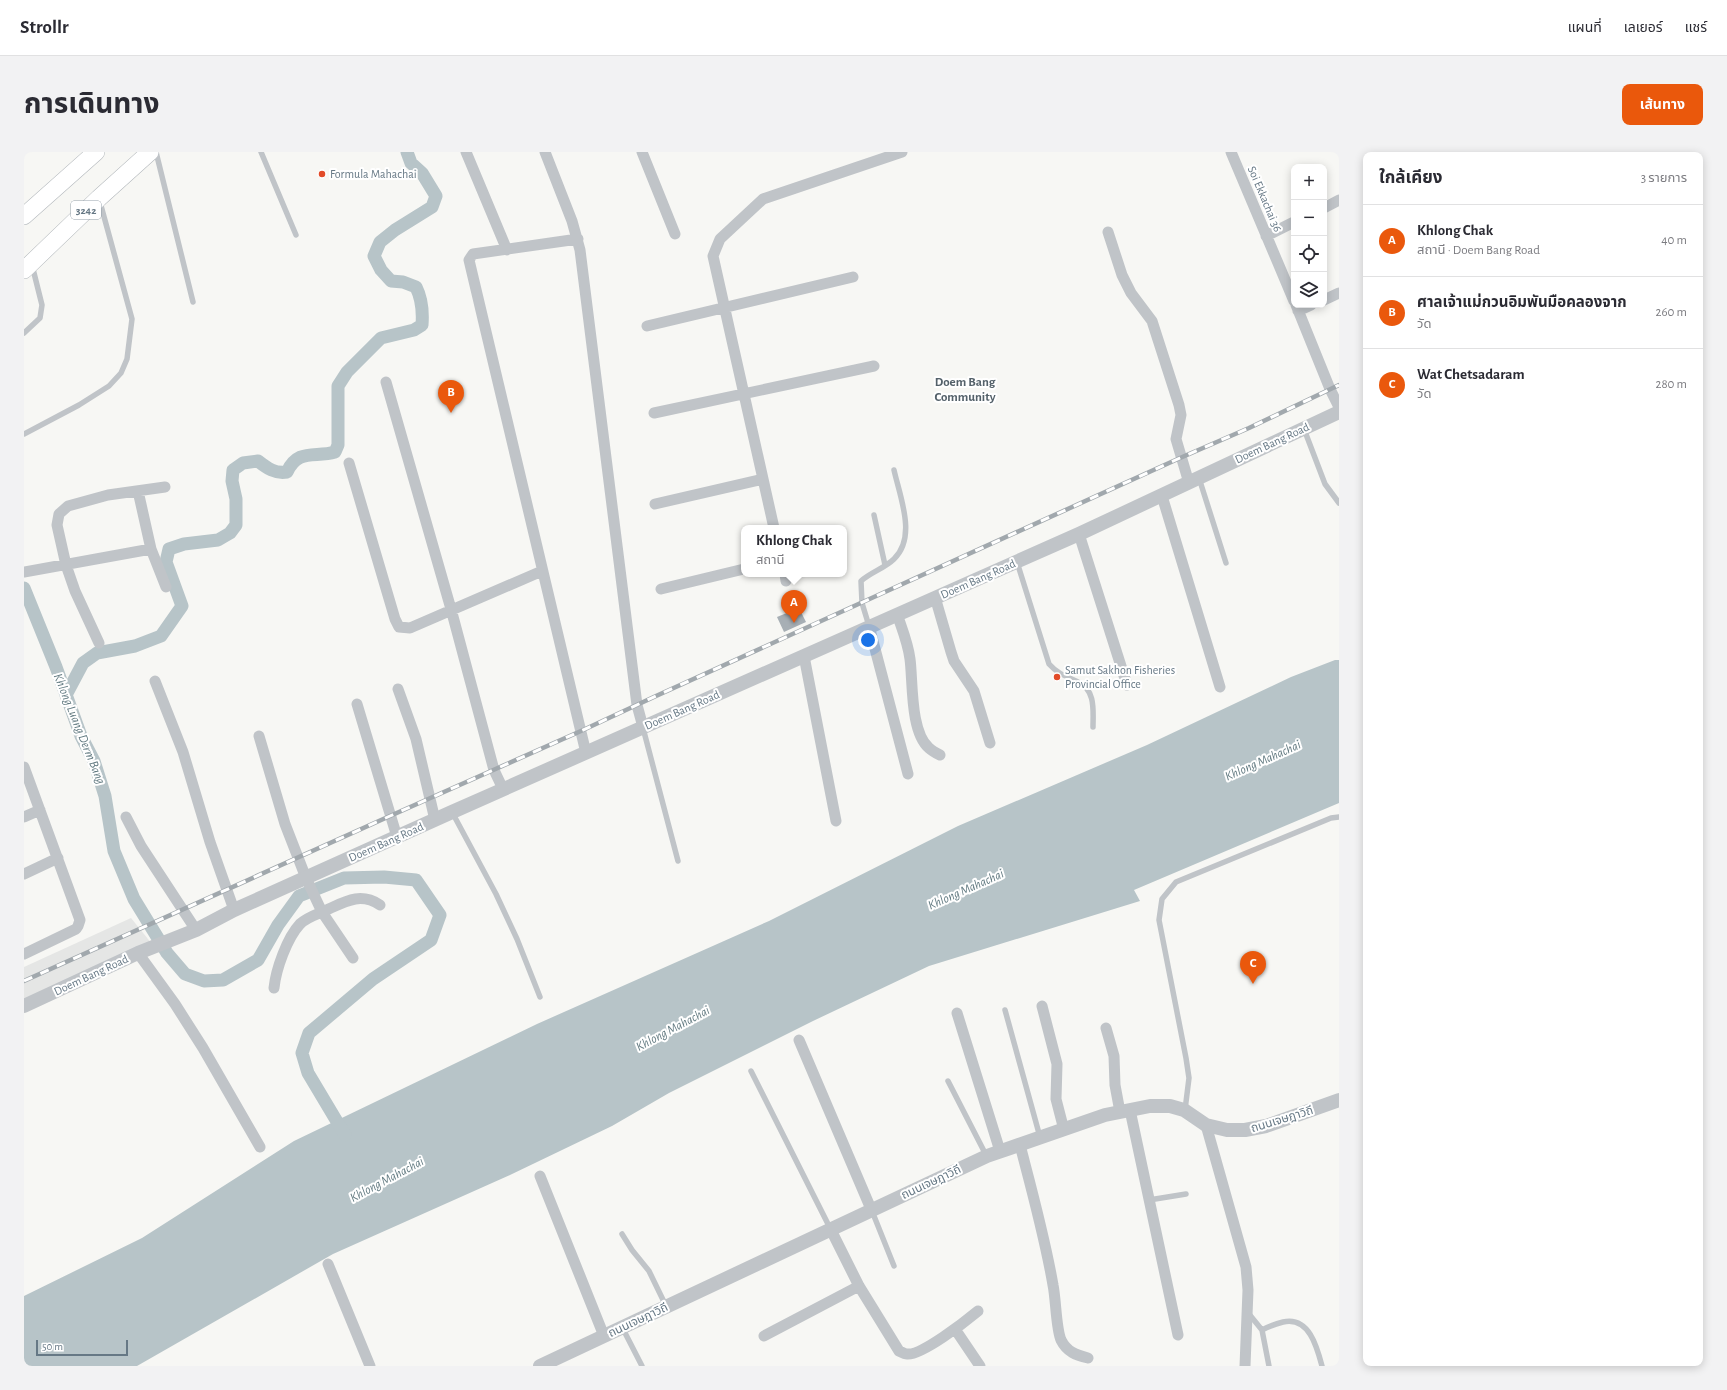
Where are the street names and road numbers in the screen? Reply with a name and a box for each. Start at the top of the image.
street label: Soi Ekkachai 36 [1246,164,1284,234]
road number: 3242 [71,201,101,219]
street label: Doem Bang Road [1233,421,1311,465]
street label: Doem Bang Road [939,557,1017,601]
street label: Doem Bang Road [643,688,721,732]
street label: Doem Bang Road [347,820,425,864]
street label: Doem Bang Road [52,953,130,997]
street label: ถนนเจษฎาวิถี [1249,1104,1315,1135]
street label: ถนนเจษฎาวิถี [899,1163,963,1202]
street label: ถนนเจษฎาวิถี [606,1301,670,1340]

